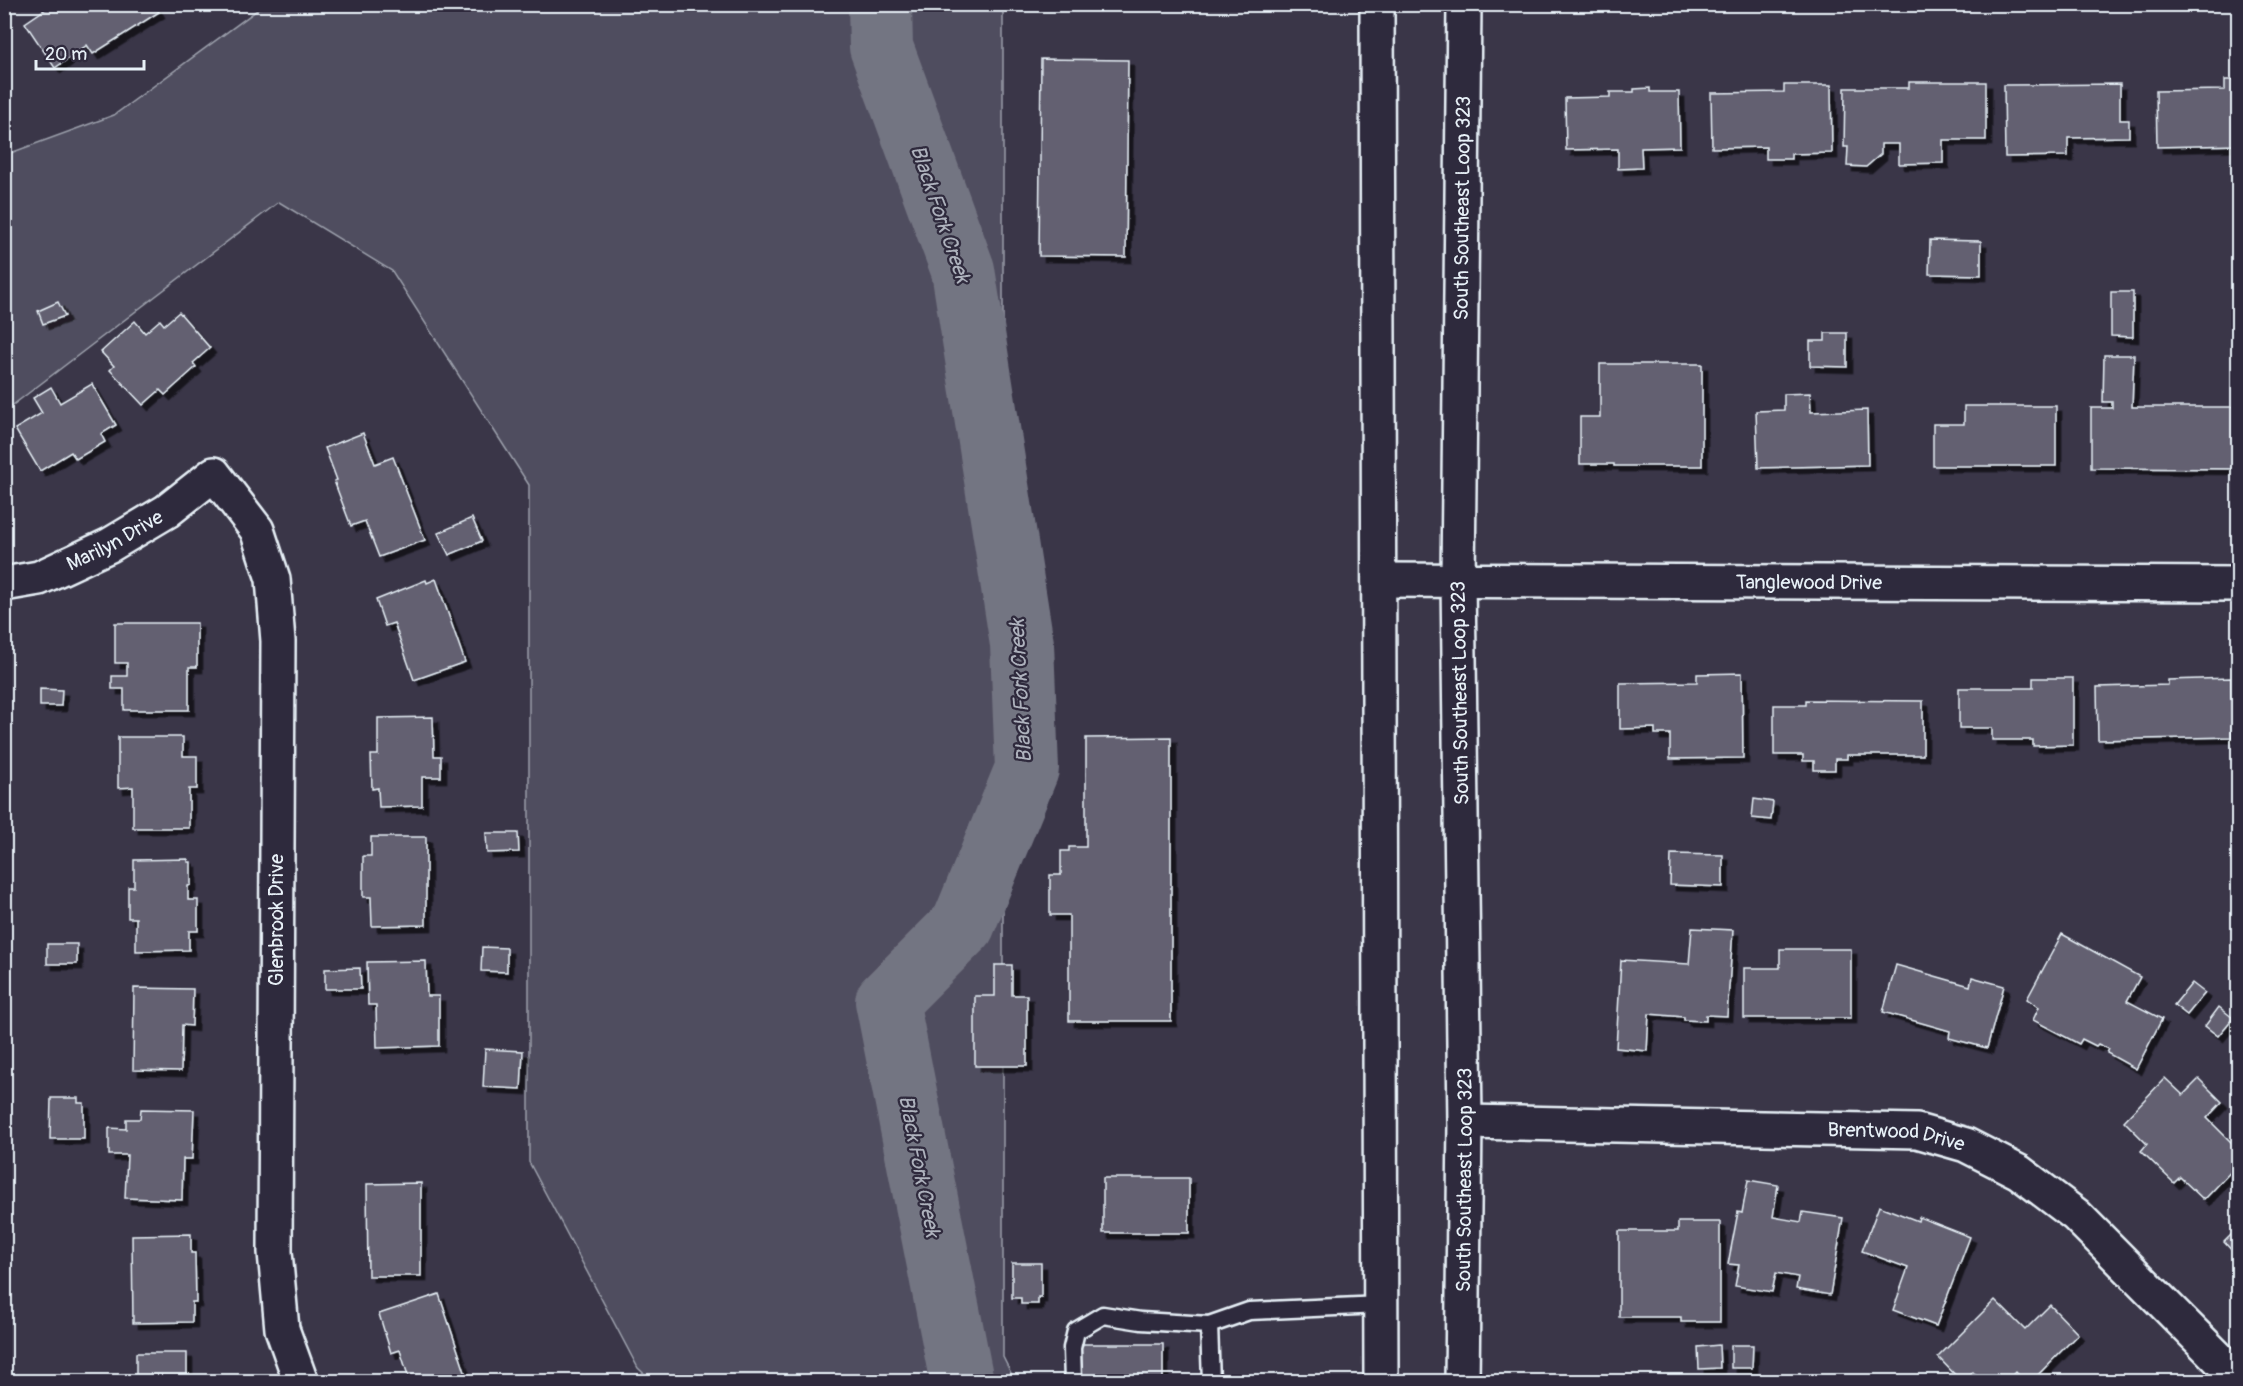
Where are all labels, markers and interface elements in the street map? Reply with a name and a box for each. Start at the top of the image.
scale bar [36,33,144,71]
text: 20 m [45,43,87,66]
street label: South Southeast Loop 323 [1448,96,1476,320]
water label: Black Fork Creek [904,142,977,288]
street label: Marilyn Drive [62,504,167,576]
street label: Tanglewood Drive [1736,569,1882,595]
street label: South Southeast Loop 323 [1446,581,1474,805]
water label: Black Fork Creek [1004,616,1038,764]
street label: Glenbrook Drive [264,854,289,986]
street label: South Southeast Loop 323 [1451,1068,1478,1292]
water label: Black Fork Creek [892,1093,946,1241]
street label: Brentwood Drive [1827,1117,1968,1157]

